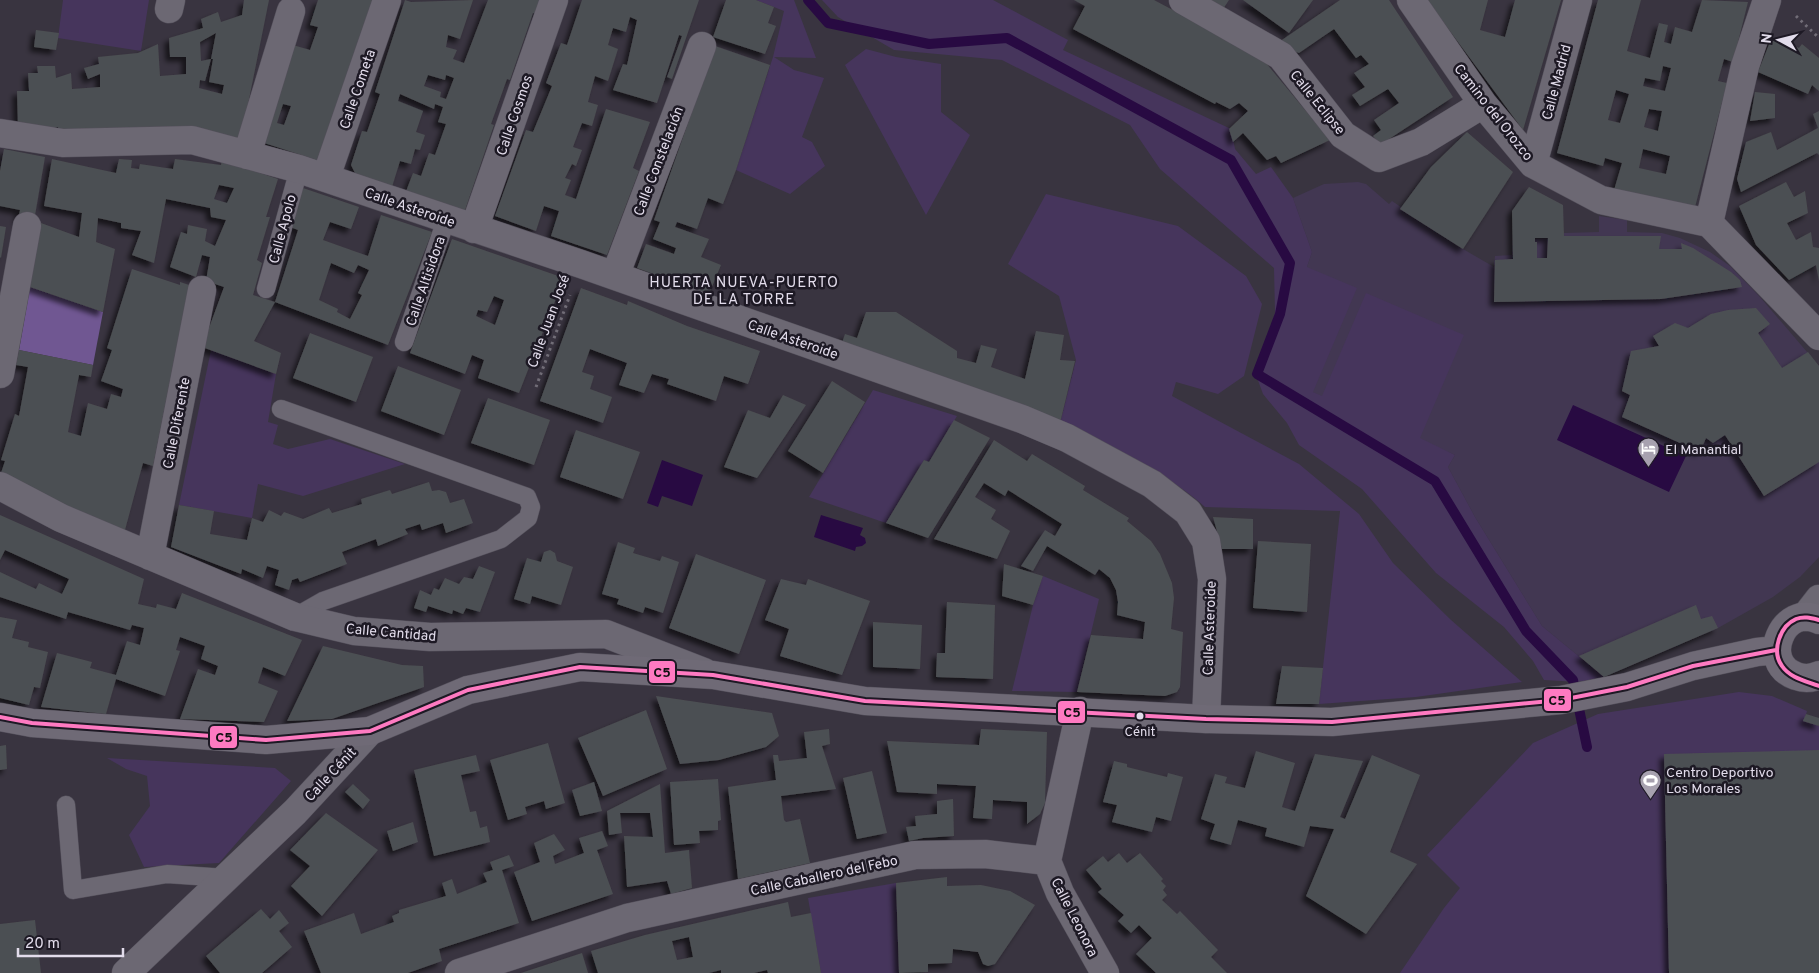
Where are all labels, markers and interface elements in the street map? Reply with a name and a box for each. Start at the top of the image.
north arrow [1754,15,1804,65]
text: N [1759,33,1777,45]
street label: Calle Madrid [1539,43,1576,122]
street label: Calle Cometa [337,47,380,132]
street label: Camino del Orozco [1450,61,1536,165]
street label: Calle Eclipse [1286,67,1348,139]
street label: Calle Cosmos [494,73,537,158]
street label: Calle Constelación [631,104,688,219]
street label: Calle Asteroide [362,185,457,232]
street label: Calle Apolo [266,193,301,266]
street label: Calle Altisidora [403,234,450,329]
street label: Calle Juan José [525,272,574,371]
district label: HUERTA NUEVA-PUERTO DE LA TORRE [649,274,839,310]
street label: Calle Asteroide [745,317,840,364]
street label: Calle Diferente [160,376,195,470]
hotel icon: El Manantial [1637,437,1661,468]
place label: El Manantial [1665,442,1742,459]
street label: Calle Asteroide [1200,580,1221,676]
street label: Calle Cantidad [345,621,437,646]
line badge: C5 [648,660,676,684]
text: C5 [653,665,671,682]
line badge: C5 [1543,688,1572,712]
text: C5 [1548,693,1566,710]
line badge: C5 [1057,700,1086,724]
text: C5 [1063,705,1081,722]
marker: Cénit [1135,711,1145,721]
line badge: C5 [209,725,238,749]
place label: Cénit [1124,725,1156,741]
text: C5 [215,730,233,747]
street label: Calle Cénit [302,744,360,806]
place label: Centro Deportivo Los Morales [1666,765,1774,798]
sports icon: Centro Deportivo Los Morales [1638,768,1662,799]
street label: Calle Caballero del Febo [749,853,900,900]
street label: Calle Leonora [1047,875,1101,960]
scale bar [18,926,122,958]
text: 20 m [25,935,60,954]

